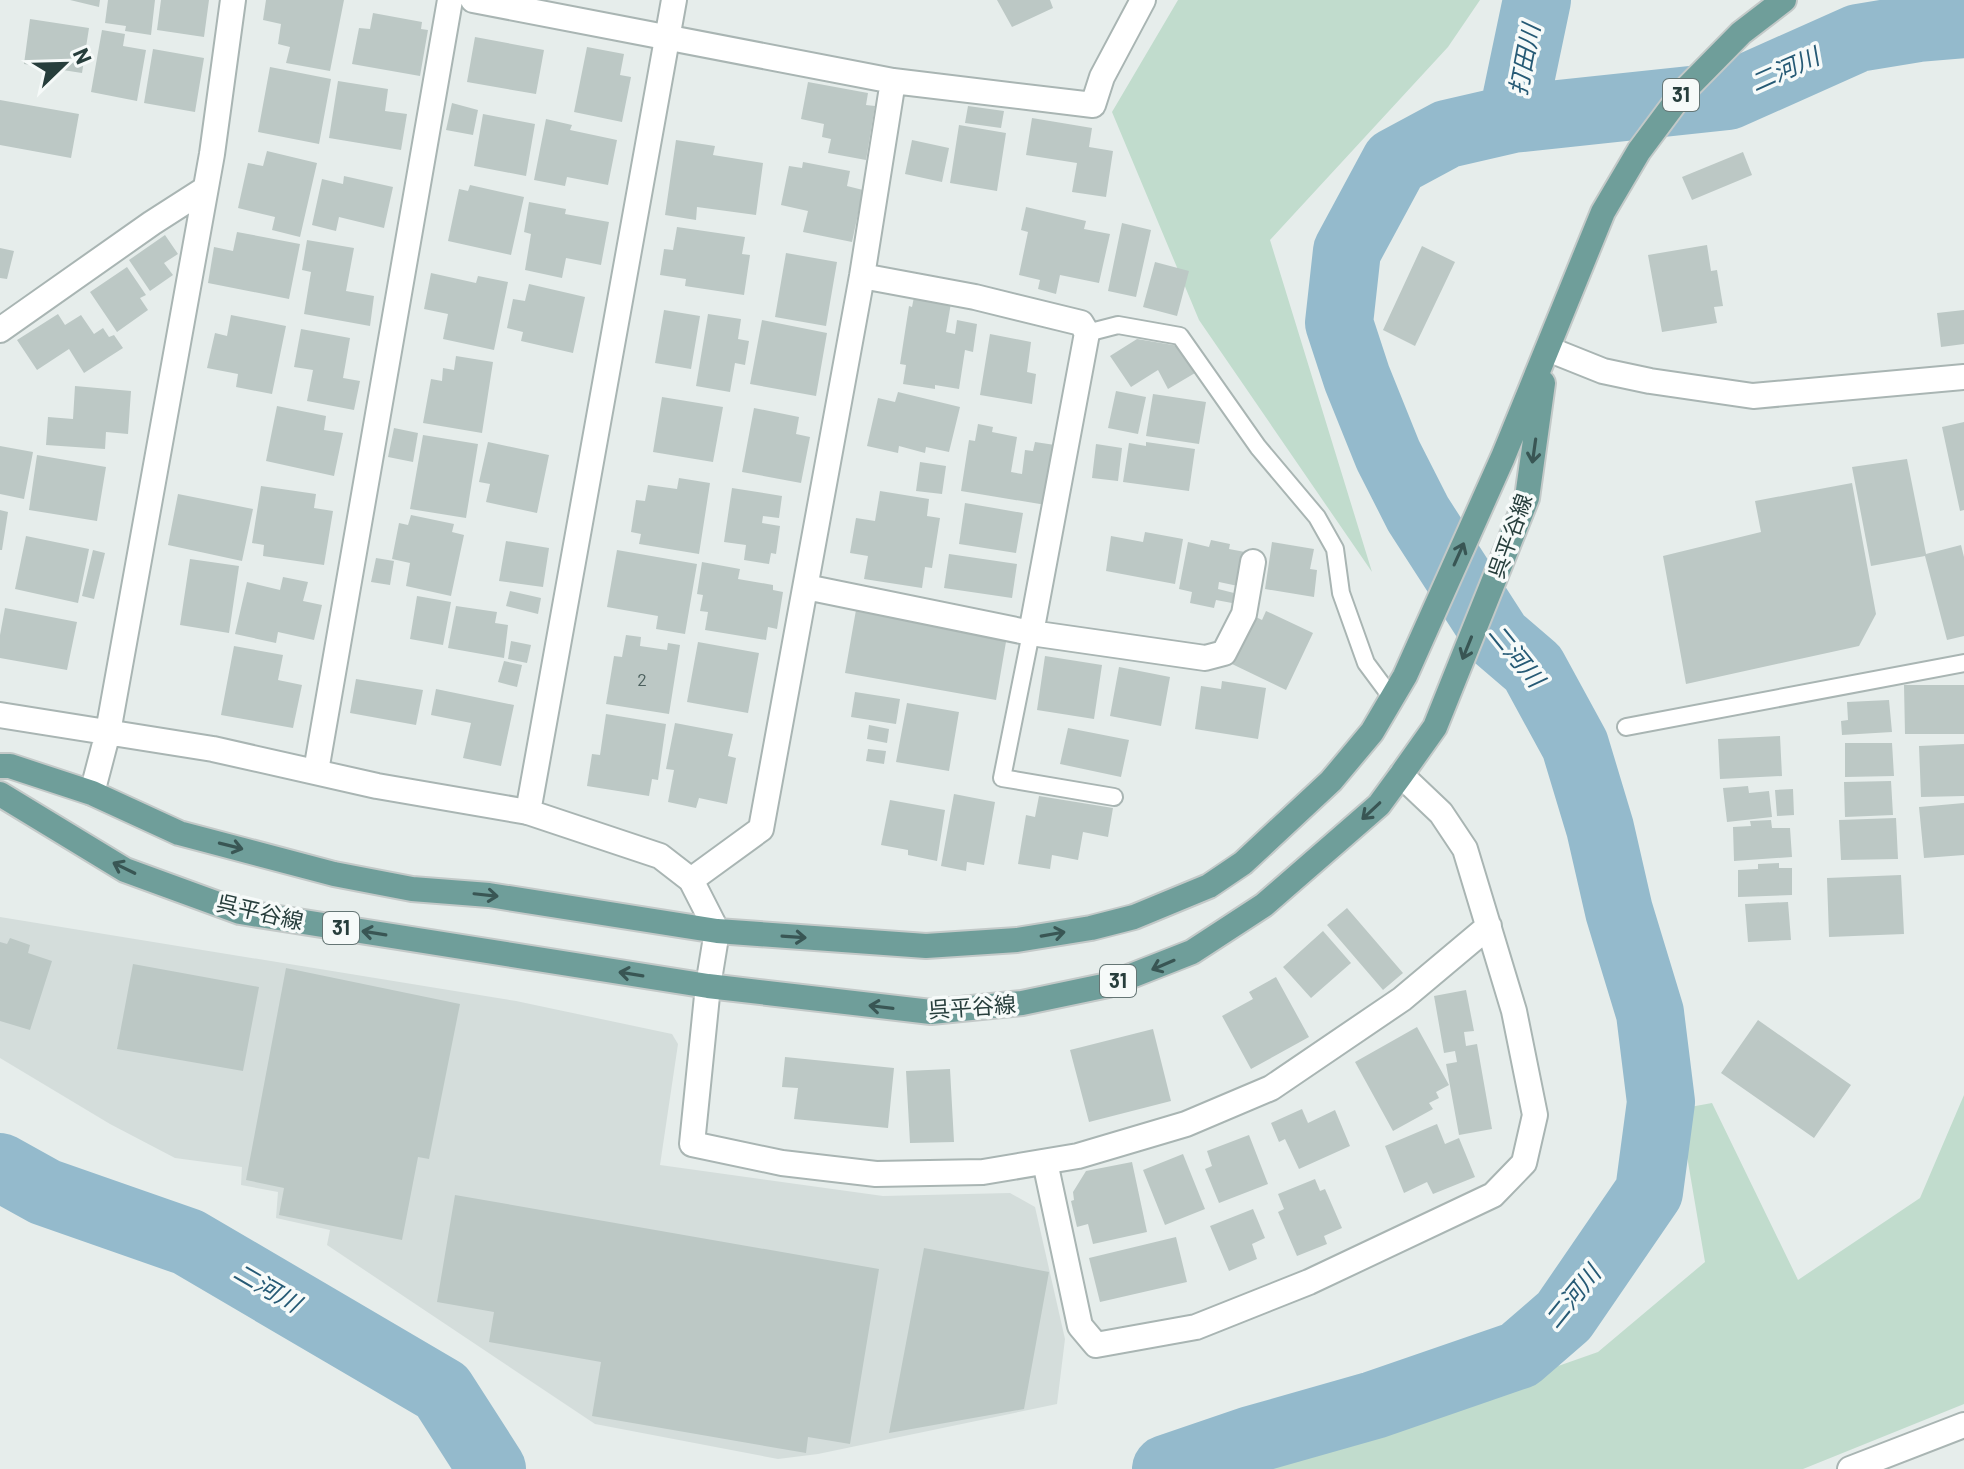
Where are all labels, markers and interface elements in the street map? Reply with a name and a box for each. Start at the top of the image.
water label: 打田川 [1502,19,1545,98]
north arrow [24,24,104,104]
water label: 二河川 [1746,40,1826,97]
text: N [69,44,98,68]
road number: 31 [1663,79,1699,111]
one-way arrow [1526,438,1541,463]
street label: 呉平谷線 [1482,490,1536,581]
one-way arrow [1452,542,1467,566]
water label: 二河川 [1483,618,1553,694]
one-way arrow [1459,635,1473,660]
house number: 2 [637,668,647,690]
one-way arrow [1361,802,1381,820]
one-way arrow [218,839,244,854]
one-way arrow [113,860,137,875]
street label: 呉平谷線 [214,888,306,934]
one-way arrow [472,888,499,903]
road number: 31 [323,912,359,944]
one-way arrow [362,925,388,940]
one-way arrow [1040,926,1066,941]
one-way arrow [781,930,807,945]
one-way arrow [1151,959,1176,973]
road number: 31 [1100,965,1136,997]
one-way arrow [619,966,644,981]
street label: 呉平谷線 [927,990,1017,1022]
one-way arrow [868,999,895,1014]
water label: 二河川 [229,1256,309,1319]
water label: 二河川 [1538,1257,1608,1333]

